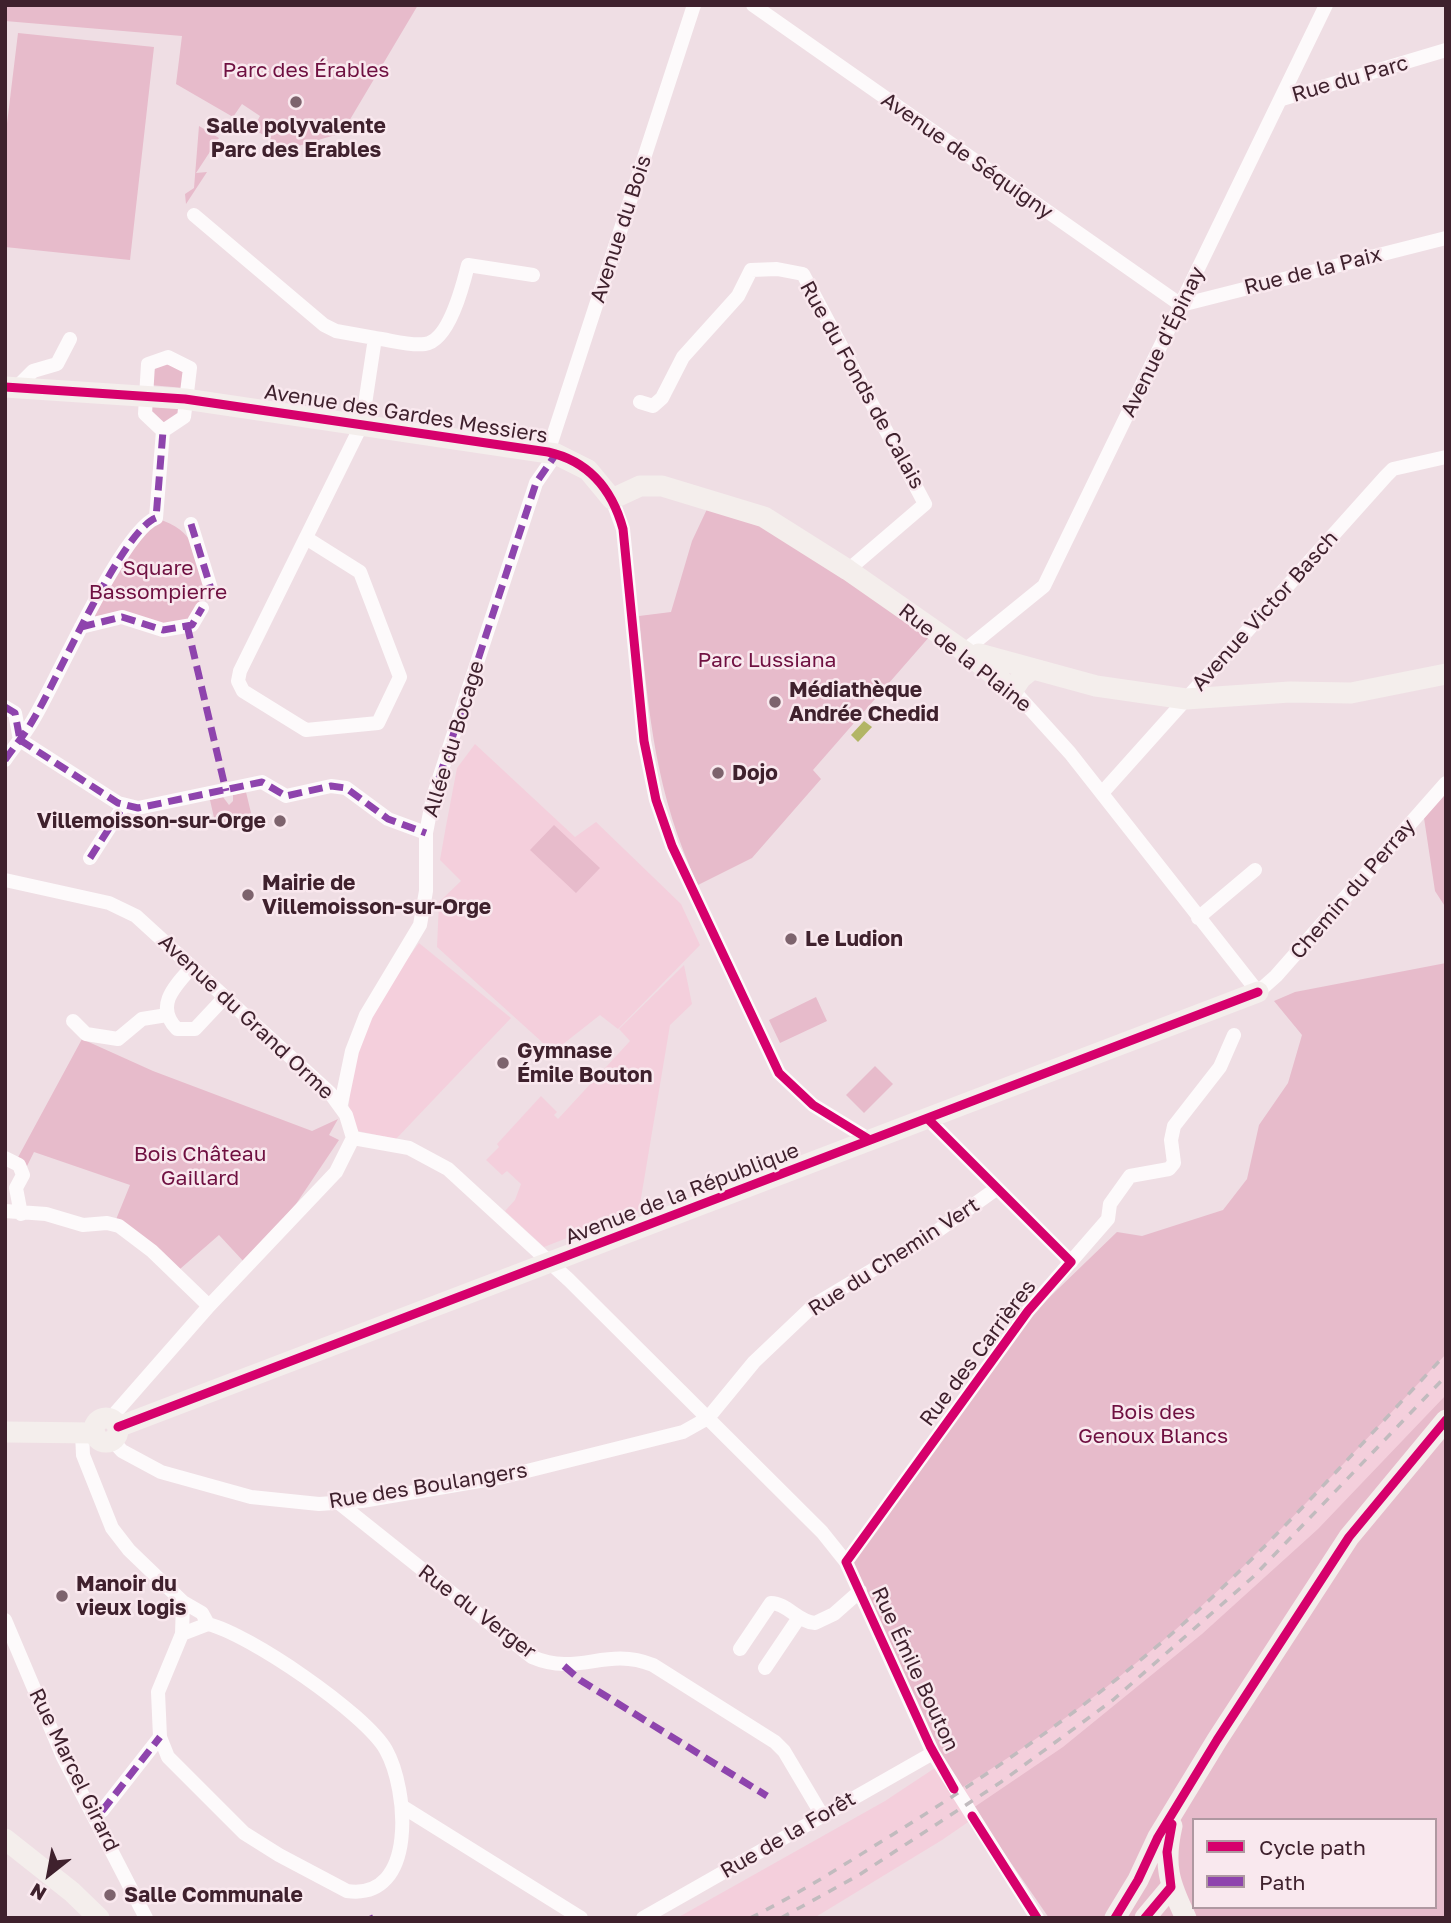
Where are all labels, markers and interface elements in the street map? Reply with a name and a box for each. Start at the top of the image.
street label: Rue du Parc [1289,50,1411,108]
park label: Parc des Érables [223,57,389,83]
street label: Avenue de Séquigny [876,87,1058,225]
marker: Salle polyvalente Parc des Erables [288,94,304,110]
place label: Salle polyvalente Parc des Erables [206,113,386,163]
street label: Avenue du Bois [585,152,657,306]
street label: Rue de la Paix [1242,242,1384,300]
street label: Avenue d'Épinay [1116,263,1210,421]
street label: Rue du Fonds de Calais [794,277,930,493]
street label: Avenue des Gardes Messiers [262,379,550,449]
street label: Avenue Victor Basch [1187,526,1343,696]
park label: Square Bassompierre [89,555,227,605]
street label: Rue de la Plaine [894,598,1036,718]
park label: Parc Lussiana [698,647,836,673]
street label: Allée du Bocage [418,658,490,820]
place label: Médiathèque Andrée Chedid [789,677,939,727]
marker: Médiathèque Andrée Chedid [767,694,783,710]
place label: Dojo [732,760,778,786]
marker: Dojo [710,765,726,781]
place label: Villemoisson-sur-Orge [37,808,266,834]
marker: Villemoisson-sur-Orge [272,813,288,829]
street label: Chemin du Perray [1285,814,1421,964]
place label: Mairie de Villemoisson-sur-Orge [262,870,491,920]
marker: Mairie de Villemoisson-sur-Orge [240,887,256,903]
place label: Le Ludion [805,926,903,952]
street label: Avenue du Grand Orme [153,929,339,1105]
marker: Le Ludion [783,931,799,947]
place label: Gymnase Émile Bouton [517,1038,652,1088]
marker: Gymnase Émile Bouton [495,1055,511,1071]
street label: Avenue de la République [561,1138,803,1250]
park label: Bois Château Gaillard [134,1141,266,1191]
street label: Rue du Chemin Vert [804,1192,984,1322]
street label: Rue des Carrières [915,1275,1041,1431]
park label: Bois des Genoux Blancs [1078,1399,1228,1449]
street label: Rue des Boulangers [327,1458,529,1514]
street label: Rue du Verger [413,1559,541,1665]
place label: Manoir du vieux logis [76,1571,187,1621]
street label: Rue Émile Bouton [866,1583,964,1755]
marker: Manoir du vieux logis [54,1588,70,1604]
street label: Rue Marcel Girard [24,1684,124,1856]
street label: Rue de la Forêt [716,1786,860,1884]
legend [1192,1818,1437,1909]
text: Cycle path [1259,1834,1366,1860]
north arrow [14,1839,84,1909]
text: Path [1259,1869,1306,1895]
text: N [26,1879,50,1906]
place label: Salle Communale [124,1882,303,1908]
marker: Salle Communale [102,1887,118,1903]

